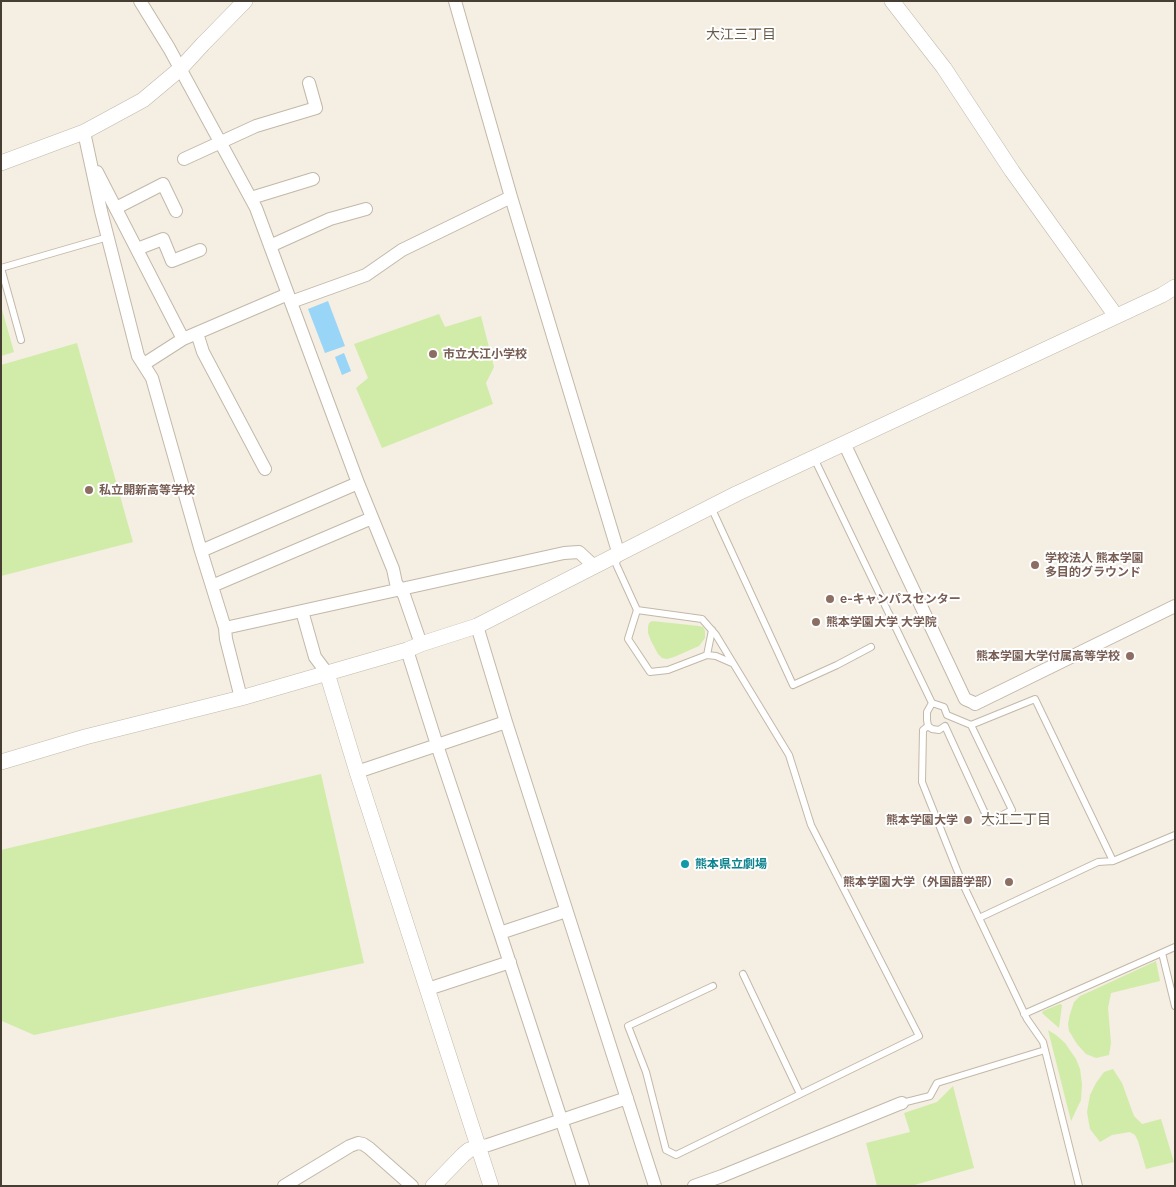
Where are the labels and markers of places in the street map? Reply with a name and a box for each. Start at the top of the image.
place label: 市立大江小学校 [443,347,527,361]
marker: 市立大江小学校 [427,348,439,360]
place label: 私立開新高等学校 [99,483,195,497]
marker: 私立開新高等学校 [83,484,95,496]
place label: 学校法人 熊本学園 多目的グラウンド [1045,551,1144,579]
marker: 学校法人 熊本学園 多目的グラウンド [1029,559,1041,571]
place label: e-キャンパスセンター [840,592,961,606]
marker: e-キャンパスセンター [824,593,836,605]
place label: 熊本学園大学 大学院 [826,615,937,629]
marker: 熊本学園大学 大学院 [810,616,822,628]
place label: 熊本学園大学付属高等学校 [976,649,1120,663]
marker: 熊本学園大学付属高等学校 [1124,650,1136,662]
place label: 熊本学園大学 [886,813,958,827]
marker: 熊本学園大学 [962,814,974,826]
place label: 熊本県立劇場 [695,857,767,871]
marker: 熊本県立劇場 [679,858,691,870]
place label: 熊本学園大学（外国語学部） [843,875,999,889]
marker: 熊本学園大学（外国語学部） [1003,876,1015,888]

